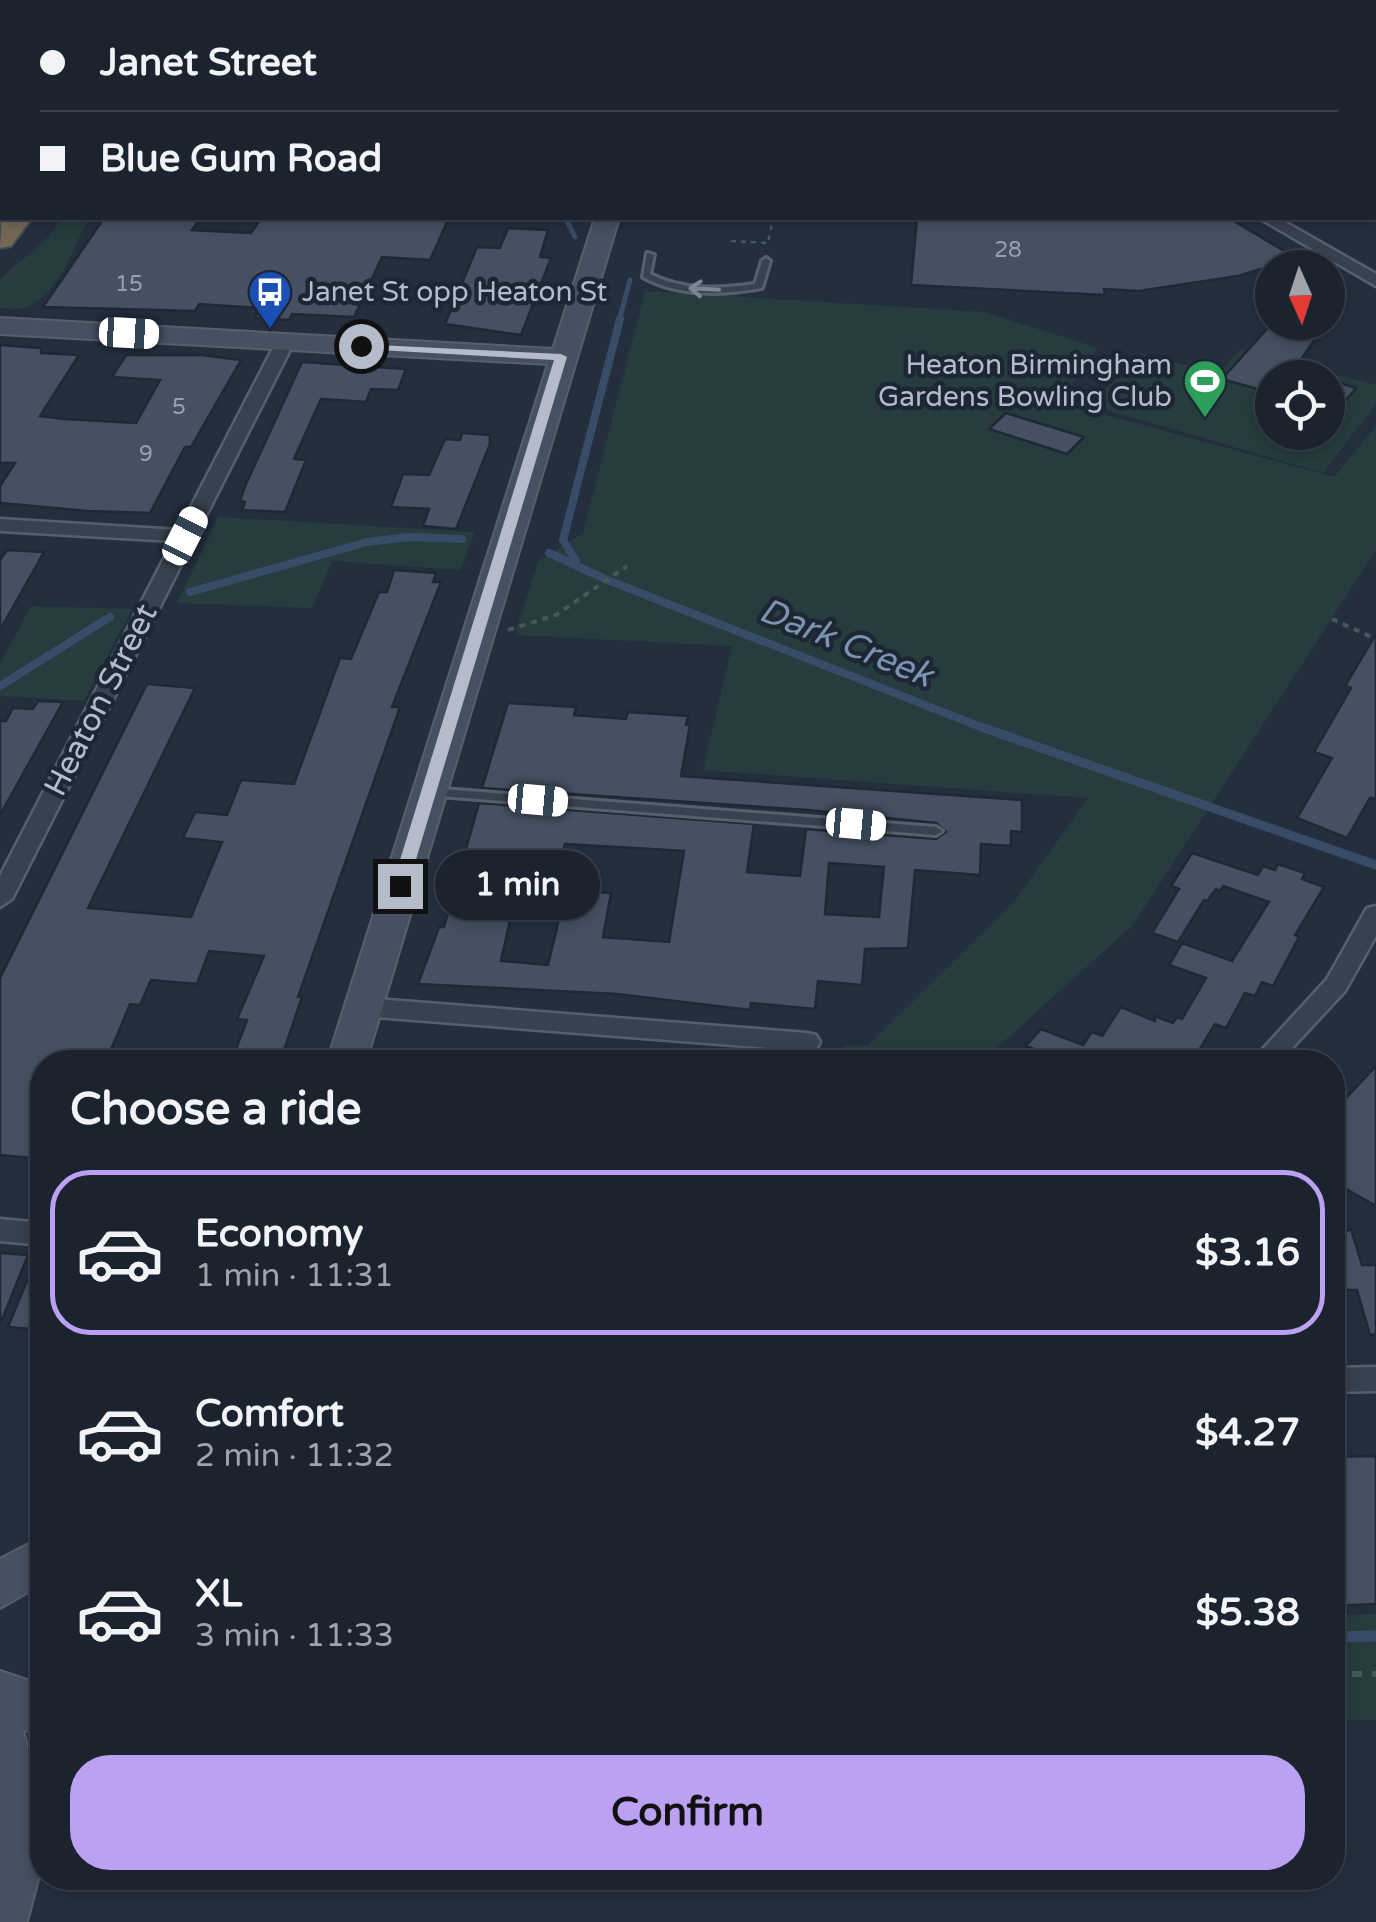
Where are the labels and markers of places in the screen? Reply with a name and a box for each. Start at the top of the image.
bus stop icon: Janet St opp Heaton St [247,269,293,330]
place label: Janet St opp Heaton St [302,275,607,309]
place label: Heaton Birmingham Gardens Bowling Club [878,348,1172,414]
sports icon: Heaton Birmingham Gardens Bowling Club [1182,358,1228,419]

